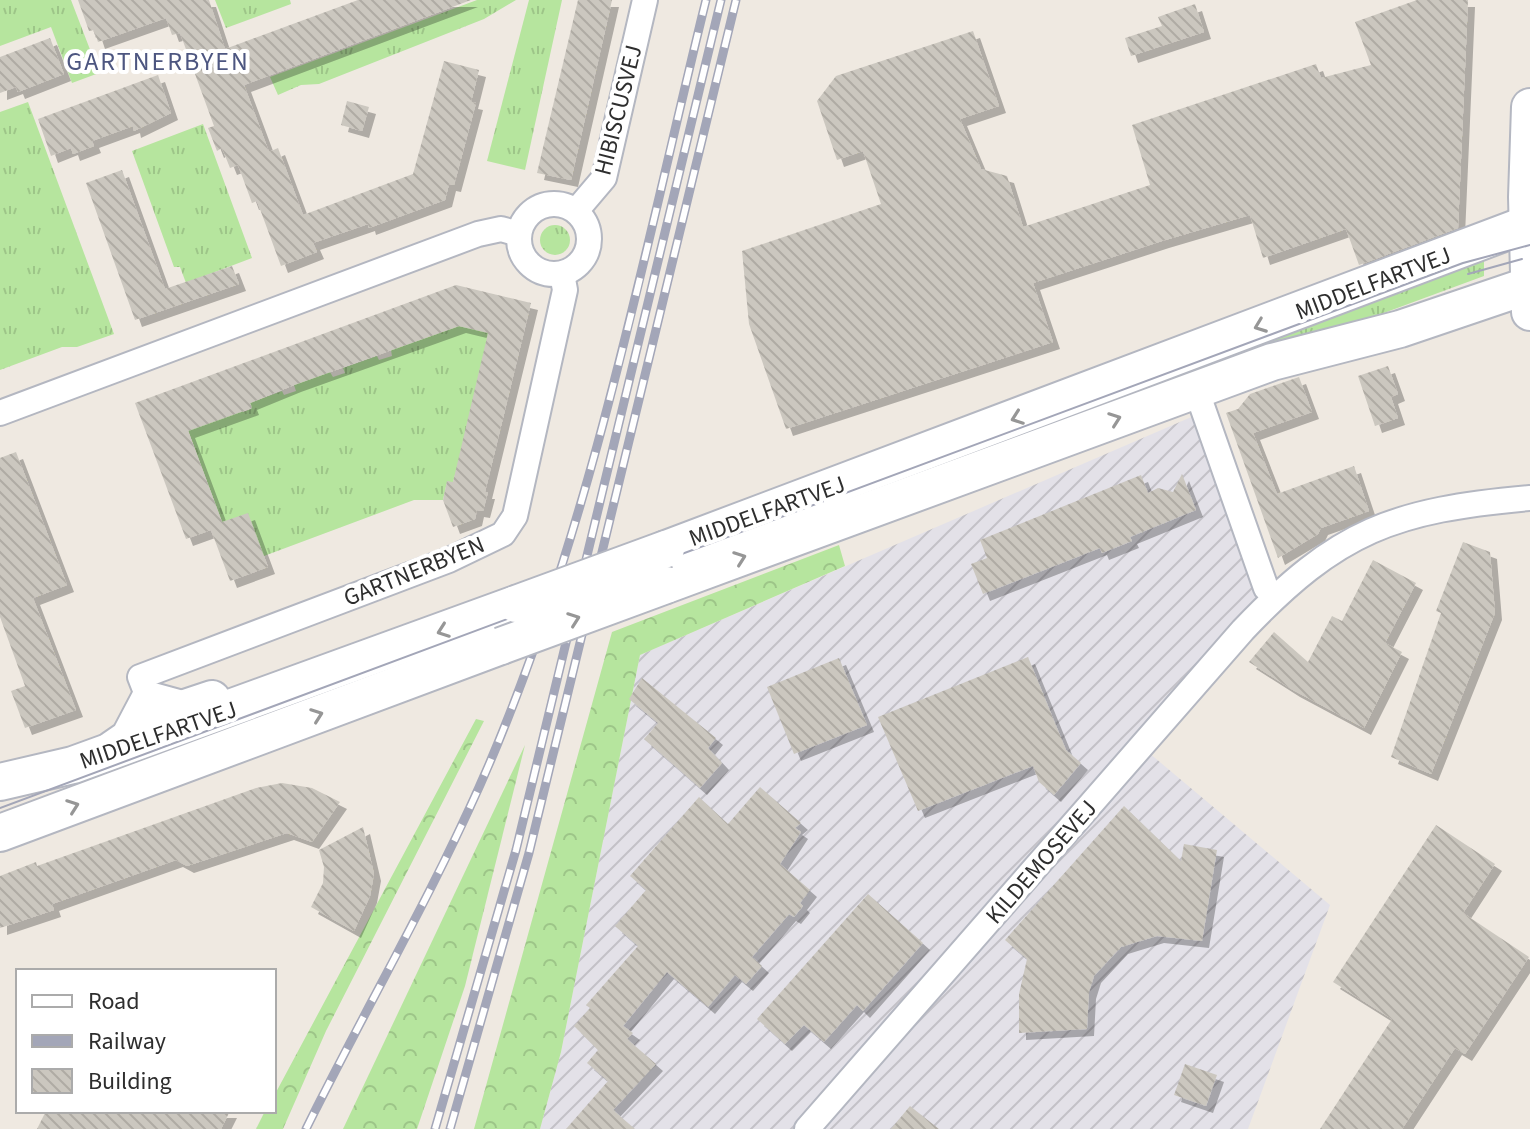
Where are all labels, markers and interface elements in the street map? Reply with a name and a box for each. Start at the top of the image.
street label: HIBISCUSVEJ [585,41,652,179]
district label: GARTNERBYEN [66,43,250,80]
street label: MIDDELFARTVEJ [1290,238,1456,329]
one-way arrow [1254,316,1268,333]
one-way arrow [1011,408,1025,425]
one-way arrow [1107,412,1121,429]
street label: MIDDELFARTVEJ [684,467,850,556]
street label: GARTNERBYEN [338,527,490,616]
one-way arrow [732,551,746,568]
one-way arrow [567,613,581,629]
one-way arrow [437,621,451,638]
street label: MIDDELFARTVEJ [75,692,242,779]
one-way arrow [309,708,323,725]
street label: KILDEMOSEVEJ [977,792,1105,932]
one-way arrow [65,799,79,816]
legend [16,969,276,1113]
text: Road [88,984,140,1019]
text: Railway [88,1024,166,1059]
text: Building [88,1064,172,1099]

